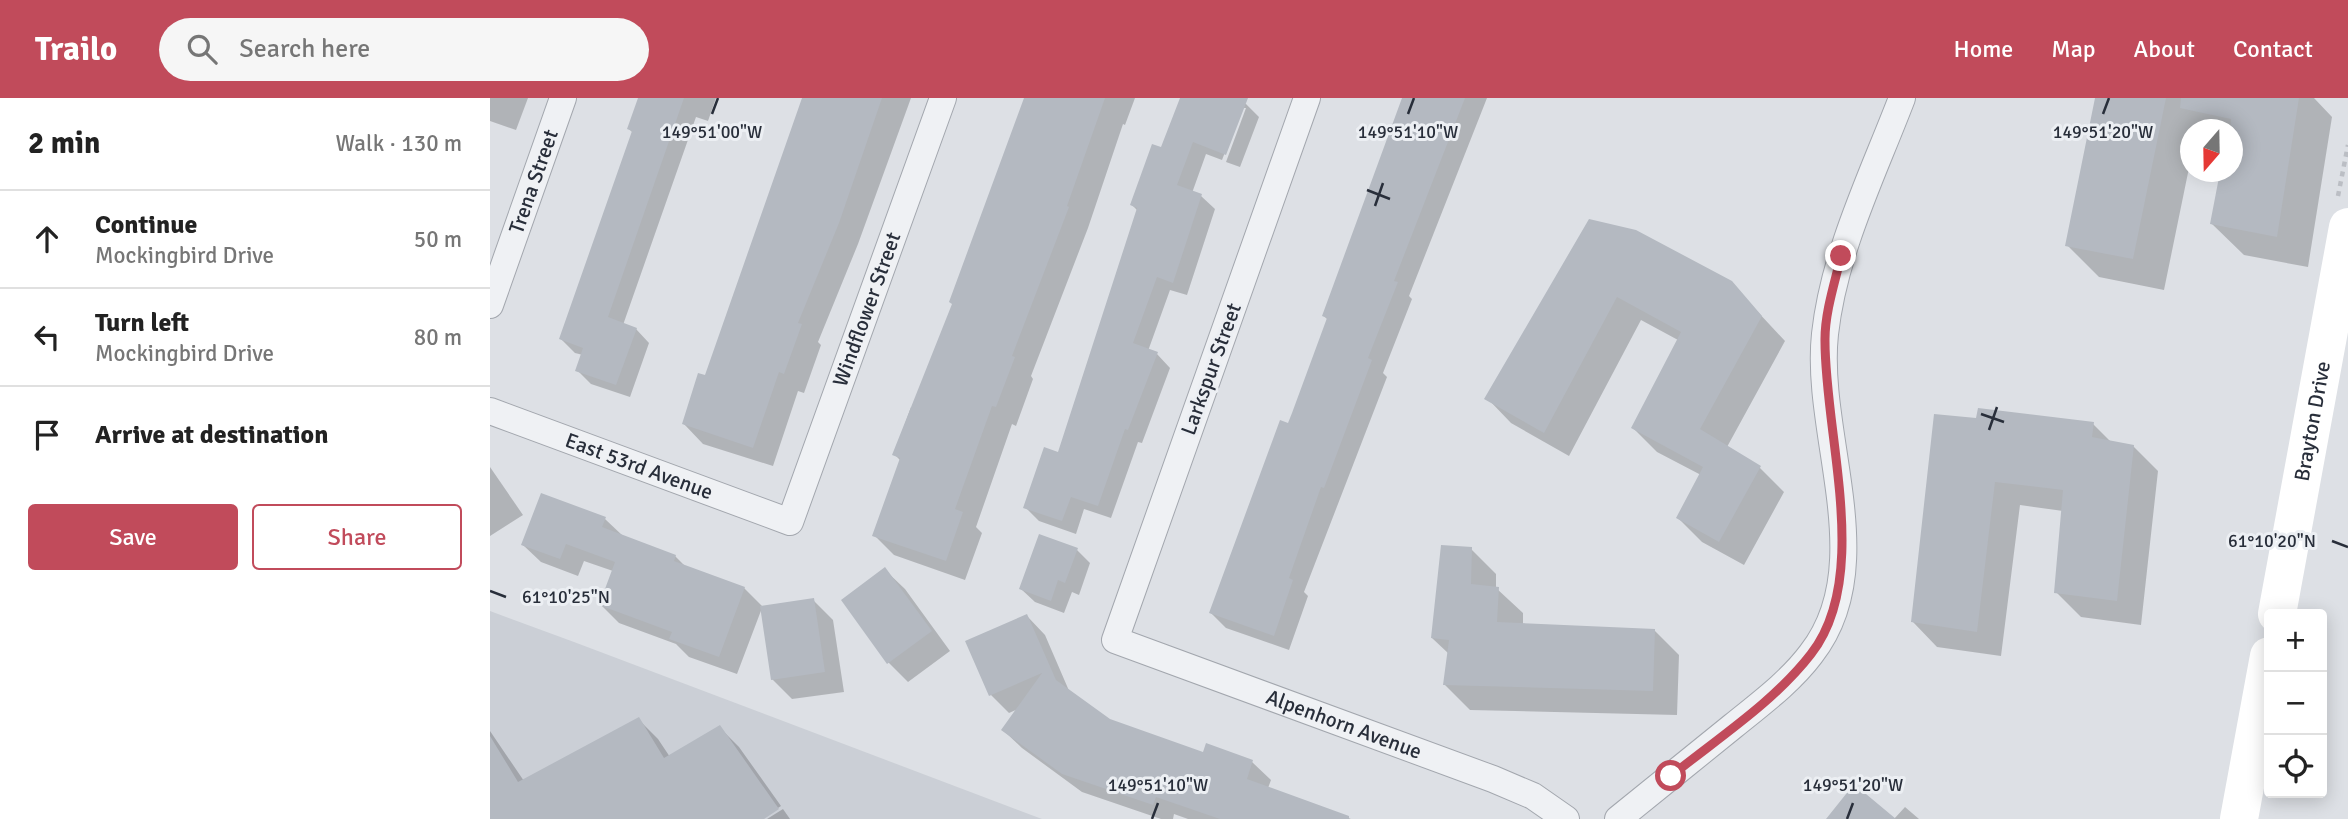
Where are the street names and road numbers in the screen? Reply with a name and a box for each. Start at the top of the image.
street label: Trena Street [503,126,564,237]
street label: Windflower Street [827,229,907,390]
street label: Larkspur Street [1175,299,1247,439]
street label: Brayton Drive [2289,359,2336,483]
street label: East 53rd Avenue [562,427,716,505]
street label: Alpenhorn Avenue [1263,684,1425,765]

